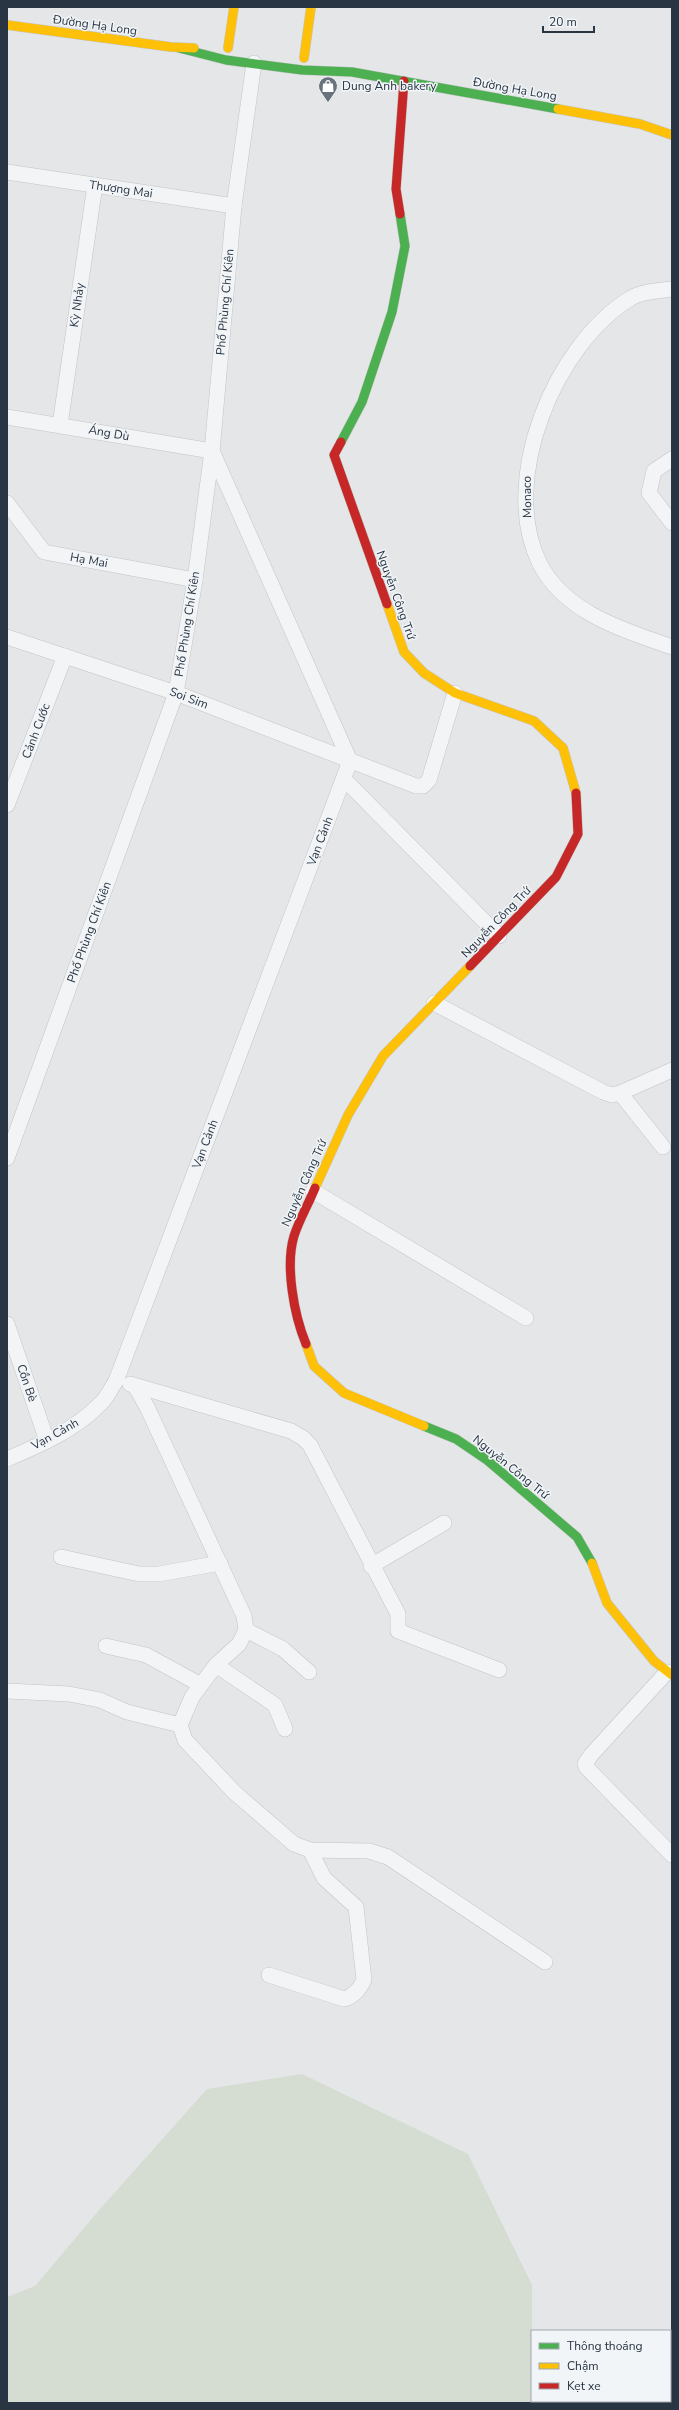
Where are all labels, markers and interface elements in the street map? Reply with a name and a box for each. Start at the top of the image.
scale bar [543,8,594,34]
street label: Đường Hạ Long [51,11,138,39]
text: 20 m [549,14,577,30]
street label: Đường Hạ Long [471,74,558,104]
shop icon: Dung Anh bakery [317,75,339,103]
place label: Dung Anh bakery [342,78,437,94]
street label: Thượng Mai [88,177,154,201]
street label: Phố Phùng Chí Kiên [212,248,238,356]
street label: Kỳ Nhảy [66,281,88,328]
street label: Áng Dù [87,422,131,444]
street label: Monaco [519,475,535,518]
street label: Nguyễn Công Trứ [372,548,420,643]
street label: Hạ Mai [69,549,109,571]
street label: Phố Phùng Chí Kiên [171,570,203,678]
street label: Soi Sim [167,683,211,713]
street label: Cảnh Cước [18,701,54,761]
street label: Vạn Cảnh [303,814,337,869]
street label: Phố Phùng Chí Kiên [63,879,115,985]
street label: Nguyễn Công Trứ [458,882,535,961]
street label: Vạn Cảnh [188,1117,222,1172]
street label: Nguyễn Công Trứ [278,1136,331,1229]
street label: Cồn Bè [13,1362,41,1404]
street label: Vạn Cảnh [28,1414,81,1454]
street label: Nguyễn Công Trứ [470,1431,553,1503]
legend [531,2330,671,2402]
text: Thông thoáng [567,2338,643,2354]
text: Chậm [567,2358,599,2374]
text: Kẹt xe [567,2378,601,2394]

